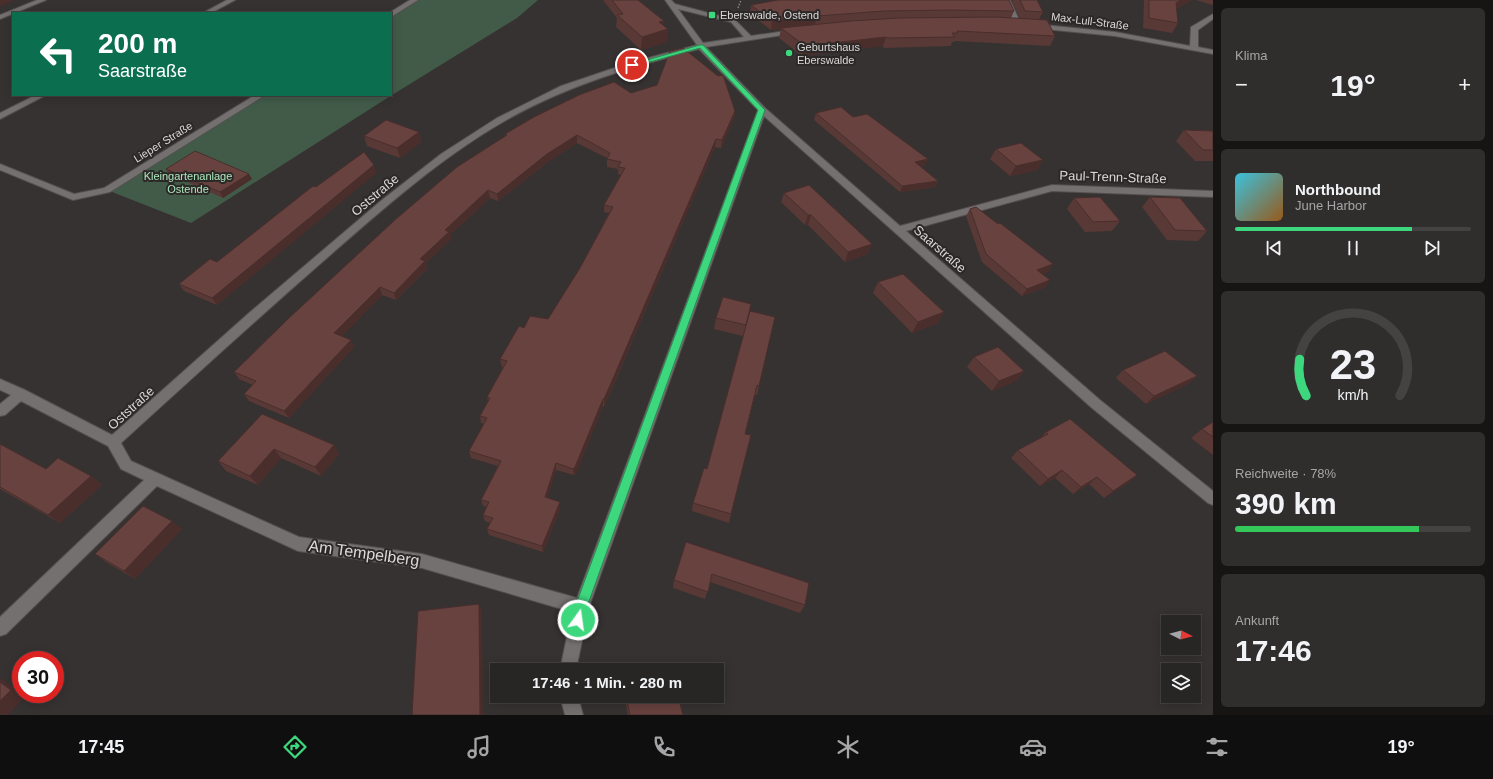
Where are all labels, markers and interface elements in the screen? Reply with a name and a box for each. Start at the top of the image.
place label: Eberswalde, Ostend [720,9,819,21]
marker: Eberswalde, Ostend [707,10,717,20]
street label: Max-Lull-Straße [1050,10,1130,32]
icon: left [32,28,84,80]
text: 200 m [98,28,177,59]
place label: Geburtshaus Eberswalde [797,41,860,66]
pin [615,48,649,82]
marker: Geburtshaus Eberswalde [784,48,794,58]
text: Klima [1235,48,1268,63]
icon: arrive [621,54,643,76]
text: Saarstraße [98,61,187,81]
text: 19° [1330,69,1376,102]
text: − [1235,72,1248,97]
text: + [1458,72,1471,97]
street label: Lieper Straße [132,119,194,165]
street label: Paul-Trenn-Straße [1059,168,1167,186]
park label: Kleingartenanlage Ostende [144,170,232,195]
street label: Oststraße [348,171,402,219]
text: Northbound [1295,181,1381,198]
text: June Harbor [1295,198,1367,213]
street label: Saarstraße [911,222,969,276]
icon: previous [1263,237,1285,259]
icon: pause [1342,237,1364,259]
icon: next [1421,237,1443,259]
text: 23 [1330,340,1376,387]
street label: Oststraße [105,383,157,433]
text: km/h [1338,386,1369,402]
text: Reichweite · 78% [1235,466,1336,481]
text: 390 km [1235,487,1337,520]
street label: Am Tempelberg [307,537,421,569]
position arrow [557,599,599,641]
text: Ankunft [1235,613,1279,628]
north arrow [1161,615,1201,655]
map controls [1161,615,1201,703]
text: 17:46 [1235,634,1312,667]
speed limit sign: 30 [12,651,64,703]
button: layers [1161,663,1201,703]
text: 17:46 · 1 Min. · 280 m [532,674,682,691]
icon: directions [281,733,309,761]
icon: music [465,733,493,761]
icon: phone [650,733,678,761]
icon: climate [834,733,862,761]
icon: car [1019,733,1047,761]
icon: filters [1203,733,1231,761]
text: 17:45 [78,737,124,757]
text: 19° [1387,737,1415,757]

